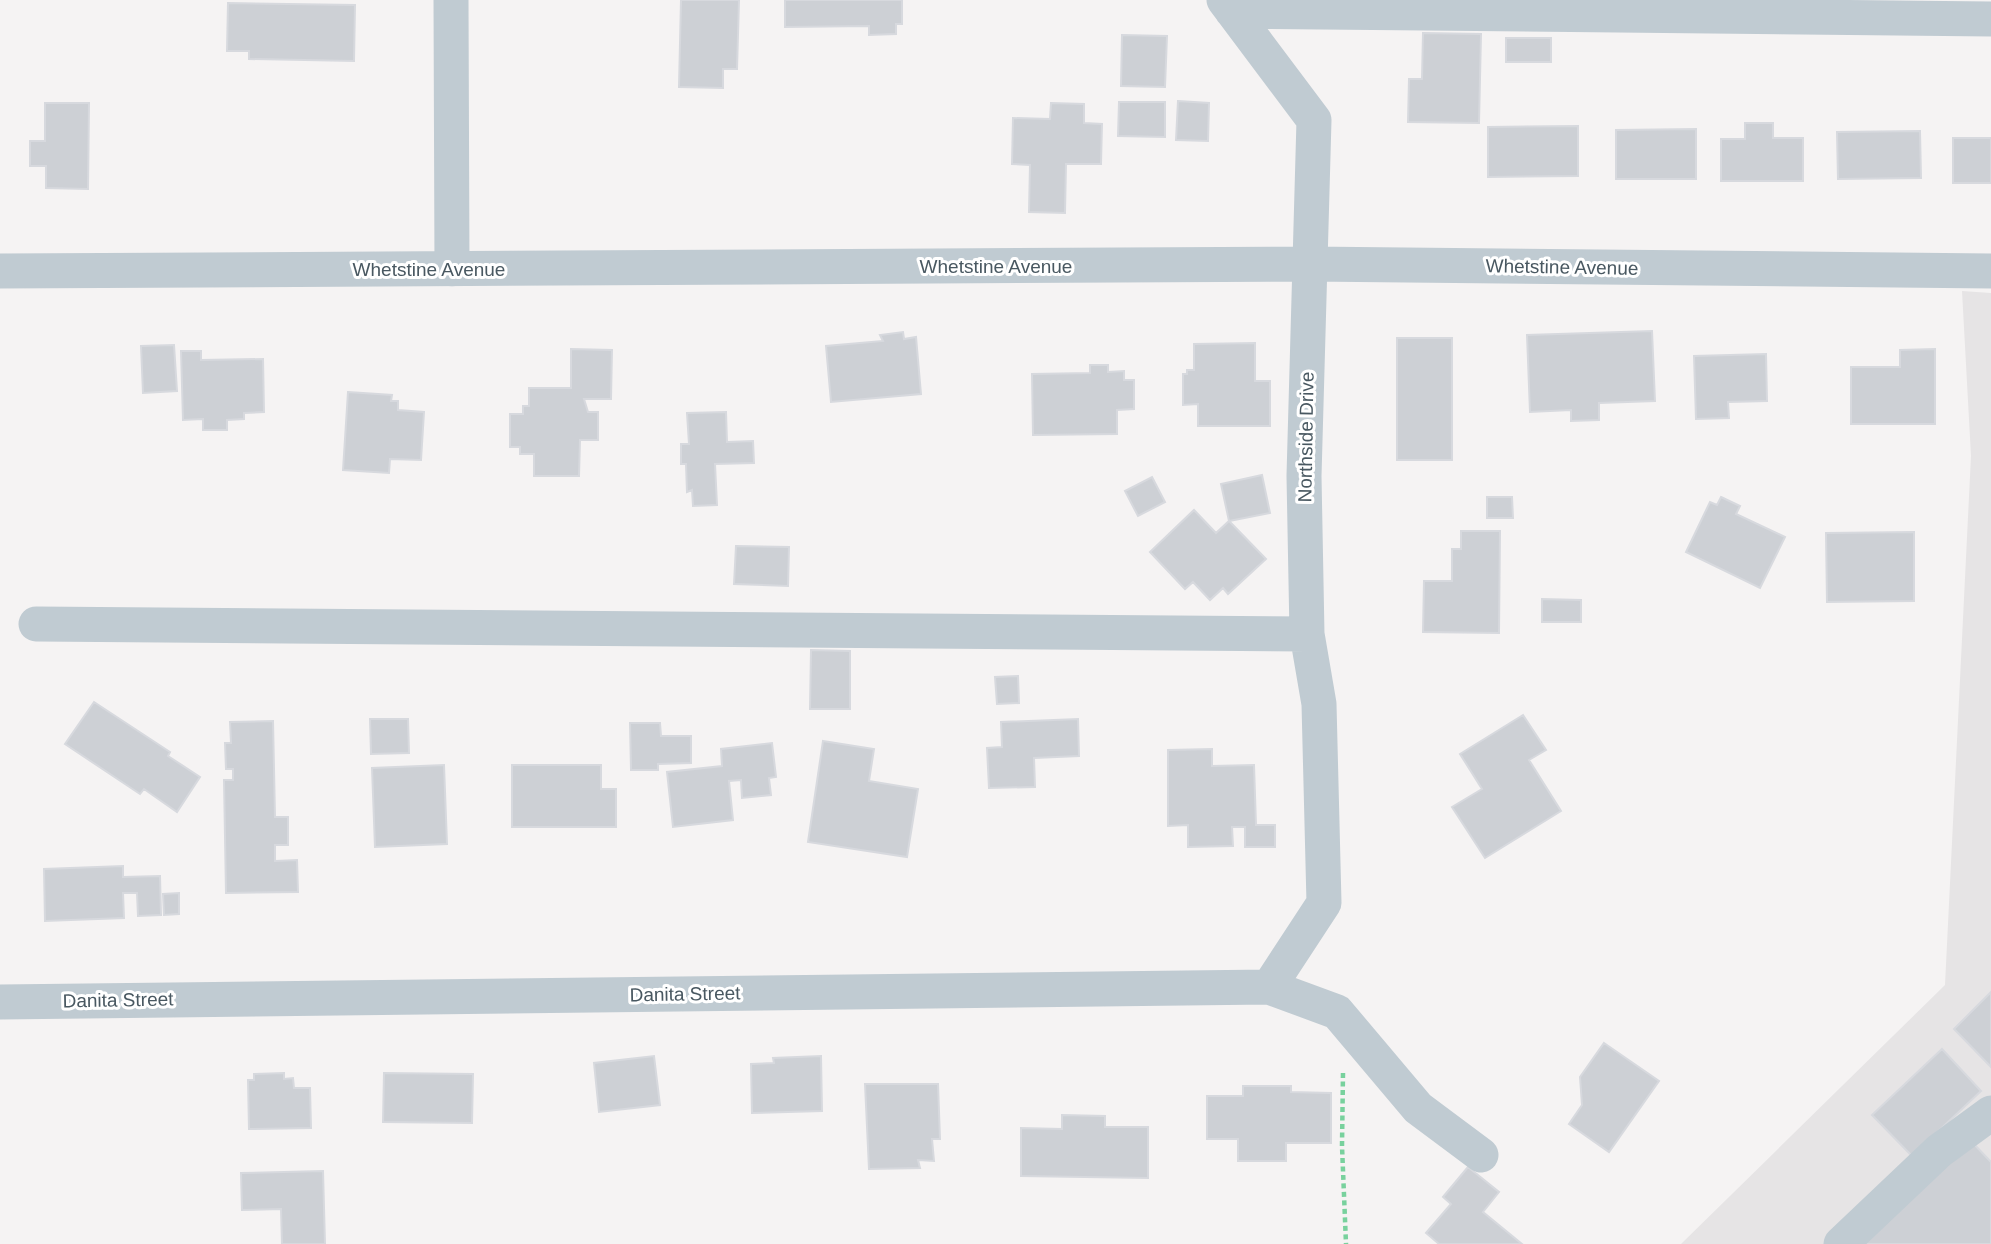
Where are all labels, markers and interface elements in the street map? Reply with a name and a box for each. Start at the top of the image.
street label: Whetstine Avenue [1485,255,1639,279]
street label: Whetstine Avenue [920,256,1072,277]
street label: Whetstine Avenue [353,259,505,280]
street label: Northside Drive [1294,371,1318,503]
street label: Danita Street [629,983,741,1005]
street label: Danita Street [62,989,174,1011]

